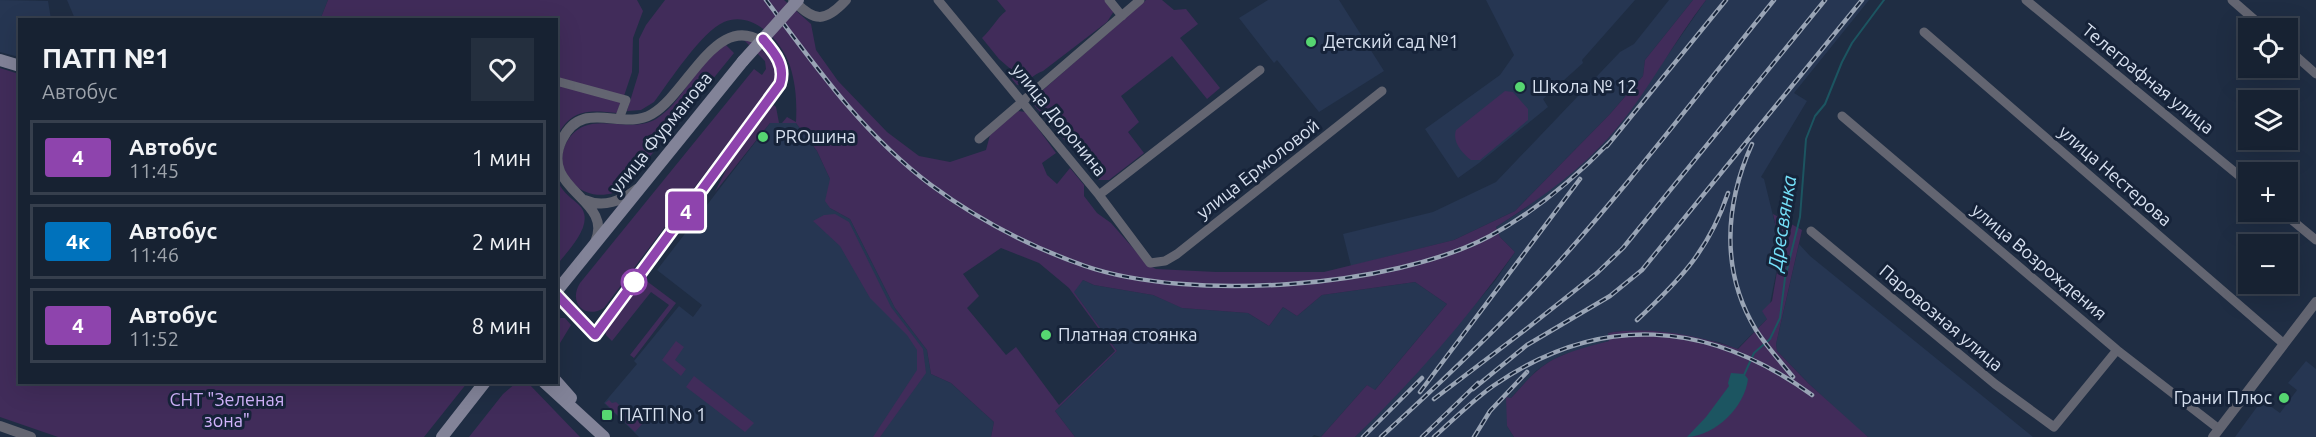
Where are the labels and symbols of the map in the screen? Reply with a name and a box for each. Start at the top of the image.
street label: Телеграфная улица [2079,19,2218,137]
place label: Детский сад №1 [1323,31,1459,51]
marker: Детский сад №1 [1304,35,1318,49]
street label: улица Доронина [1008,59,1111,179]
street label: улица Фурманова [605,68,715,197]
place label: Школа № 12 [1532,76,1637,96]
marker: Школа № 12 [1513,80,1527,94]
street label: улица Ермоловой [1192,114,1323,222]
street label: улица Нестерова [2055,121,2176,230]
place label: PROшина [775,126,856,146]
marker: PROшина [756,130,770,144]
water label: Дресвянка [1762,173,1800,274]
line badge: 4 [666,192,706,230]
street label: улица Возрождения [1968,199,2111,323]
street label: Паровозная улица [1876,260,2007,375]
unlabelled marker [621,269,647,295]
place label: Платная стоянка [1058,324,1198,344]
marker: Платная стоянка [1039,328,1053,342]
place label: Грани Плюс [2174,387,2272,407]
park label: СНТ "Зеленая зона" [170,389,284,430]
marker: Грани Плюс [2277,391,2291,405]
place label: ПАТП No 1 [619,404,706,424]
marker: ПАТП No 1 [600,408,614,422]

